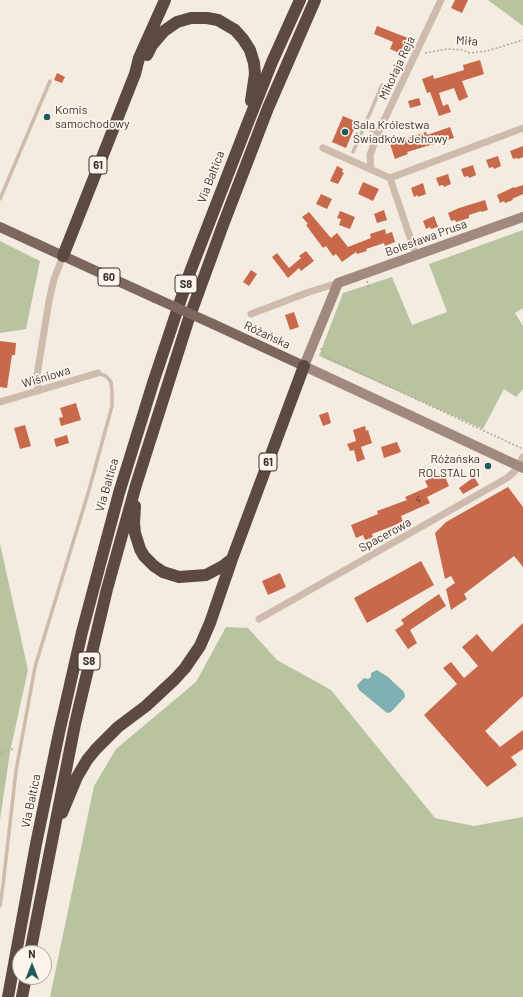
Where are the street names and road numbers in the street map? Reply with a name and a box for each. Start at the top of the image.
street label: Miła [456,33,478,49]
street label: Mikołaja Reja [376,34,418,102]
street label: Via Baltica [194,149,228,205]
road number: 61 [89,156,107,174]
street label: Bolesława Prusa [383,217,469,259]
road number: 60 [98,268,120,286]
road number: S8 [175,275,197,293]
street label: Różańska [242,318,292,352]
street label: Wiśniowa [20,363,72,391]
road number: 61 [259,453,277,471]
street label: Via Baltica [93,457,121,513]
street label: Spacerowa [356,515,414,555]
road number: S8 [78,652,100,670]
street label: Via Baltica [18,773,44,829]

